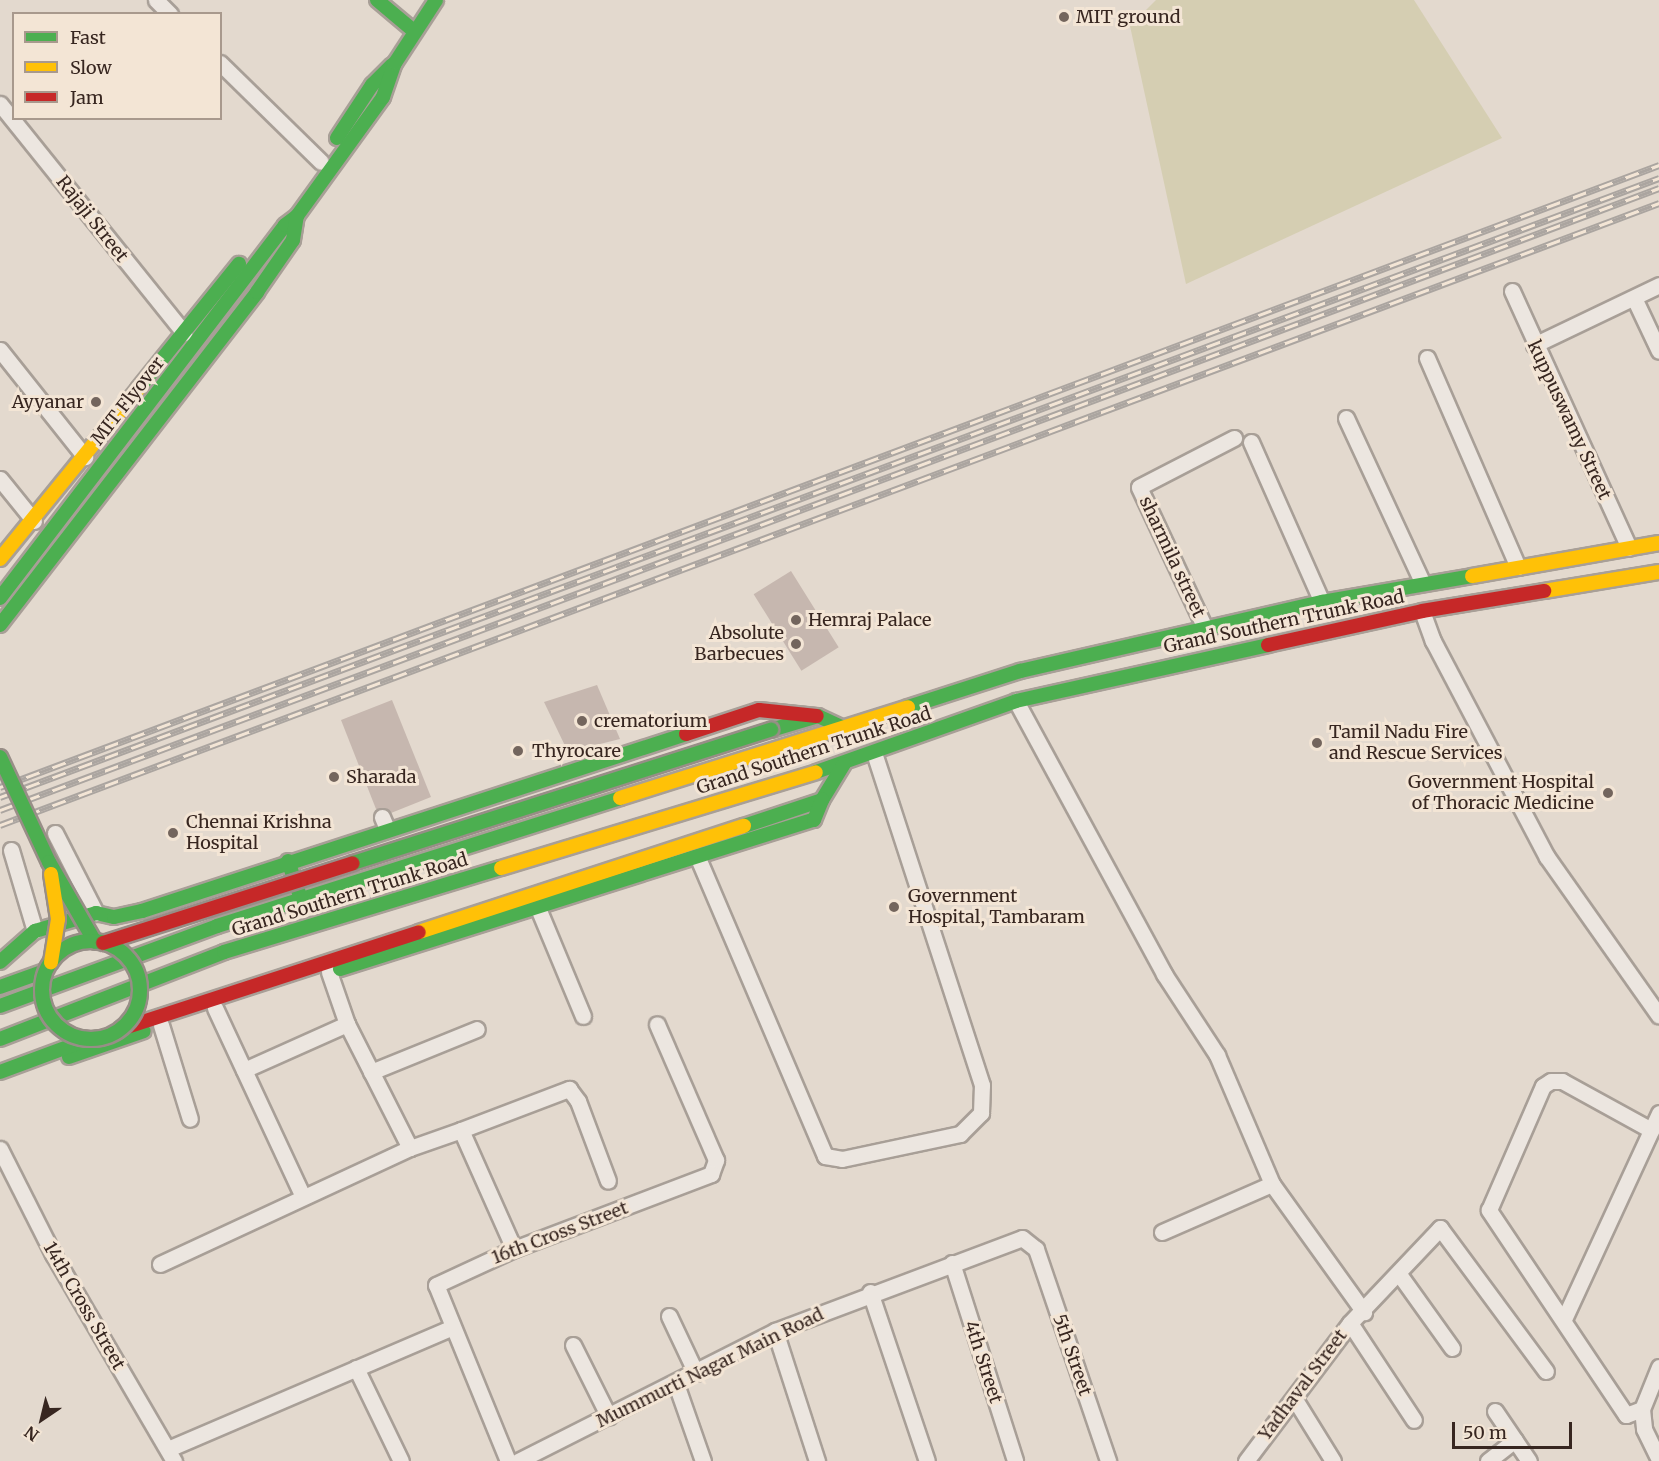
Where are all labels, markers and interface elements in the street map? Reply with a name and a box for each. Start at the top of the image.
place label: MIT ground [1076,6,1180,28]
marker: MIT ground [1057,10,1071,24]
legend [12,12,222,120]
text: Fast [70,26,106,49]
text: Slow [70,56,112,79]
text: Jam [70,86,104,109]
street label: Rajaji Street [52,171,132,267]
street label: kuppuswamy Street [1523,337,1615,503]
street label: MIT Flyover [87,353,169,449]
place label: Ayyanar [12,391,84,413]
marker: Ayyanar [89,395,103,409]
street label: sharmila street [1135,493,1209,621]
street label: Grand Southern Trunk Road [1162,586,1406,658]
place label: Hemraj Palace [808,609,931,631]
marker: Hemraj Palace [789,613,803,627]
place label: Absolute Barbecues [694,623,784,666]
marker: Absolute Barbecues [789,637,803,651]
street label: Grand Southern Trunk Road [694,703,934,799]
place label: crematorium [594,710,707,732]
marker: crematorium [575,714,589,728]
place label: Tamil Nadu Fire and Rescue Services [1329,722,1503,764]
marker: Tamil Nadu Fire and Rescue Services [1310,736,1324,750]
place label: Thyrocare [532,740,621,762]
marker: Thyrocare [509,742,527,760]
place label: Sharada [346,766,416,788]
marker: Sharada [327,770,341,784]
place label: Government Hospital of Thoracic Medicine [1408,772,1594,814]
marker: Government Hospital of Thoracic Medicine [1599,784,1617,802]
place label: Chennai Krishna Hospital [186,812,332,854]
marker: Chennai Krishna Hospital [164,824,182,842]
street label: Grand Southern Trunk Road [230,849,470,941]
place label: Government Hospital, Tambaram [908,886,1085,928]
marker: Government Hospital, Tambaram [885,898,903,916]
street label: 16th Cross Street [489,1197,631,1269]
street label: 14th Cross Street [39,1238,129,1374]
street label: Mummurti Nagar Main Road [593,1304,827,1432]
street label: 5th Street [1048,1312,1096,1398]
street label: 4th Street [960,1318,1006,1406]
street label: Yadhaval Street [1254,1325,1352,1445]
north arrow [12,1389,72,1449]
scale bar [1455,1410,1575,1448]
text: 50 m [1463,1421,1507,1444]
text: N [21,1422,43,1446]

